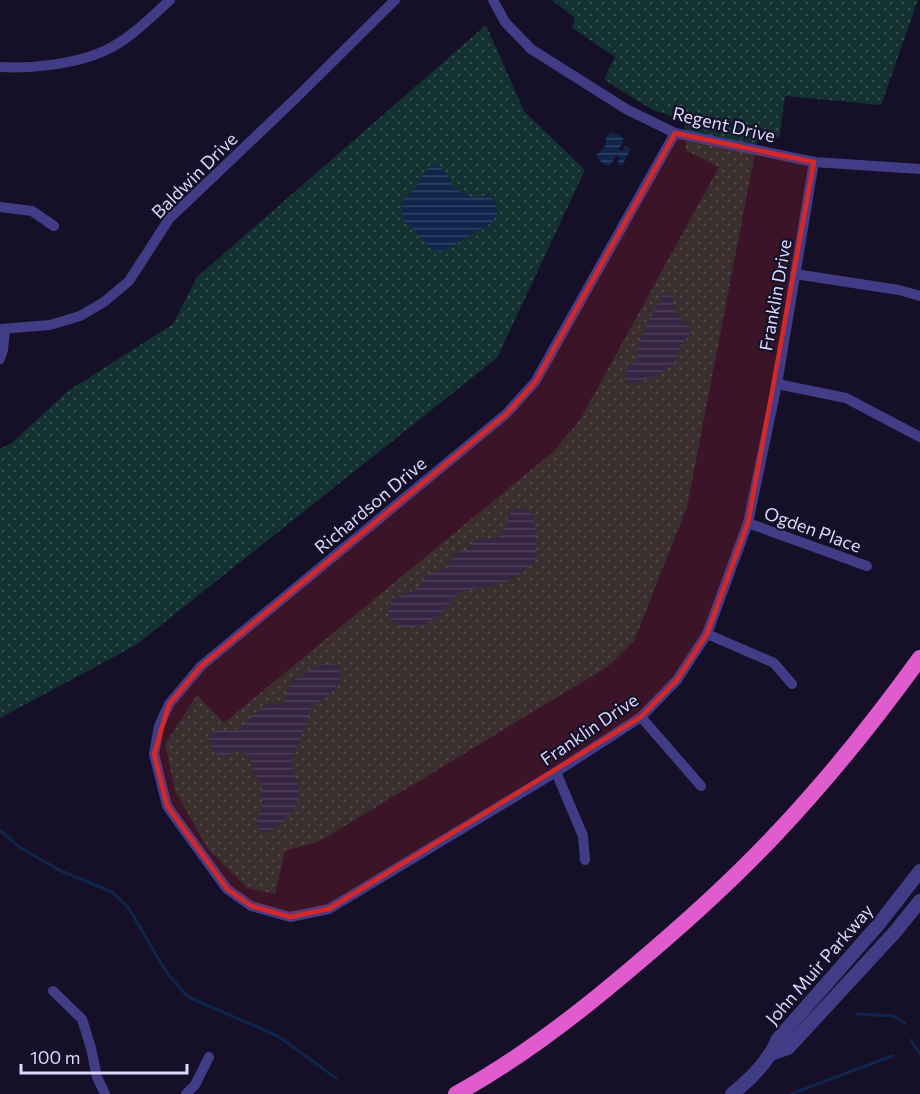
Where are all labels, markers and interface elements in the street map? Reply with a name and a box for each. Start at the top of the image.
street label: Regent Drive [671,102,777,146]
street label: Baldwin Drive [147,128,241,222]
street label: Franklin Drive [754,237,796,353]
street label: Richardson Drive [310,452,430,558]
street label: Ogden Place [761,501,865,557]
street label: Franklin Drive [536,688,642,770]
street label: John Muir Parkway [761,899,877,1029]
scale bar [21,1037,188,1075]
text: 100 m [30,1046,80,1068]

